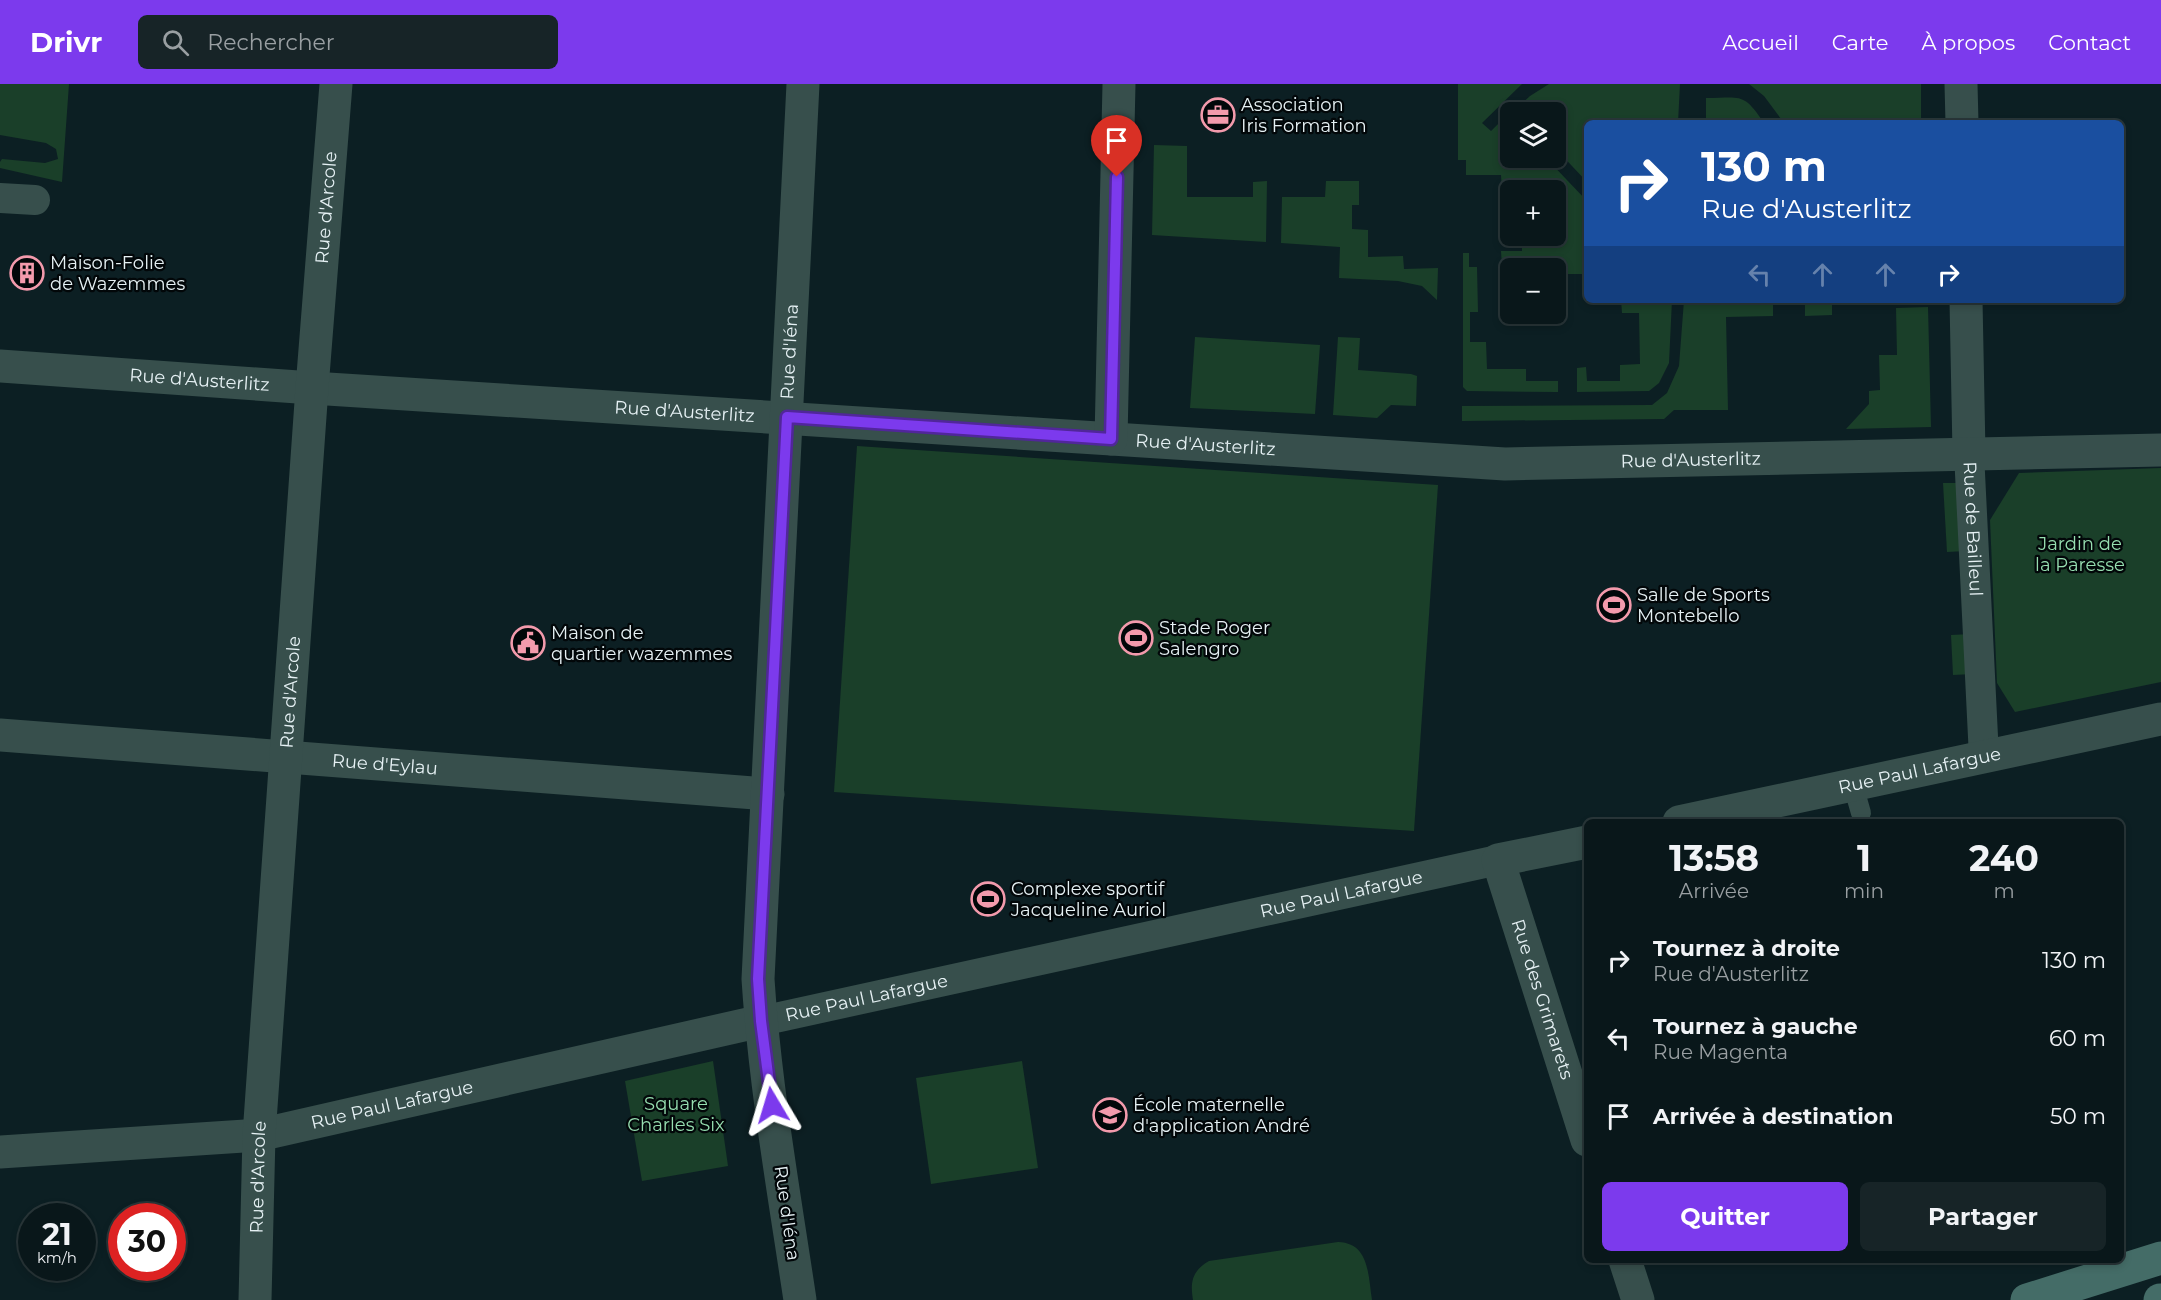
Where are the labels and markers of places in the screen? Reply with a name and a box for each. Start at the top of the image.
place label: Association Iris Formation [1241,94,1367,137]
office icon: Association Iris Formation [1200,97,1236,133]
pin [1091,115,1142,177]
place label: Maison-Folie de Wazemmes [50,252,185,295]
building icon: Maison-Folie de Wazemmes [9,255,45,291]
place label: Salle de Sports Montebello [1637,584,1770,627]
sports icon: Salle de Sports Montebello [1596,587,1632,623]
place label: Stade Roger Salengro [1159,617,1270,660]
sports icon: Stade Roger Salengro [1118,620,1154,656]
place label: Maison de quartier wazemmes [551,622,732,665]
public building icon: Maison de quartier wazemmes [510,625,546,661]
place label: Complexe sportif Jacqueline Auriol [1010,878,1166,921]
sports icon: Complexe sportif Jacqueline Auriol [970,881,1006,917]
place label: École maternelle d'application André [1133,1094,1310,1137]
school or university icon: École maternelle d'application André [1092,1097,1128,1133]

